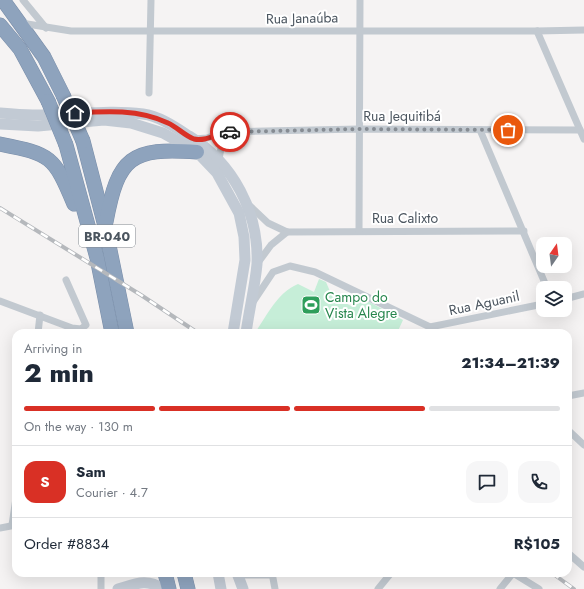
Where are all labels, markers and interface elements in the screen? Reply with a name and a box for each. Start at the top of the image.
street label: Rua Janaúba [266,7,338,29]
pin [58,96,92,130]
icon: home [64,102,86,124]
street label: Rua Jequitibá [363,106,441,126]
courier [210,112,250,152]
pin [491,113,525,147]
icon: bag [497,119,519,141]
icon: car [219,121,241,143]
street label: Rua Calixto [372,208,438,228]
road number: BR-040 [79,225,135,247]
north arrow [536,237,572,273]
map controls [536,237,572,317]
button: layers [536,281,572,317]
street label: Rua Aguanil [447,286,521,320]
place label: Campo do Vista Alegre [325,287,397,323]
sports icon: Campo do Vista Alegre [300,294,322,316]
text: Arriving in [24,339,82,358]
text: 21:34–21:39 [461,352,560,374]
text: 2 min [24,354,94,392]
text: On the way · 130 m [24,417,133,436]
text: Sam [76,461,106,483]
button: chat [466,461,508,503]
button: phone [518,461,560,503]
text: S [40,471,50,493]
text: Courier · 4.7 [76,483,148,502]
text: Order #8834 [24,533,109,555]
text: R$105 [514,533,560,555]

